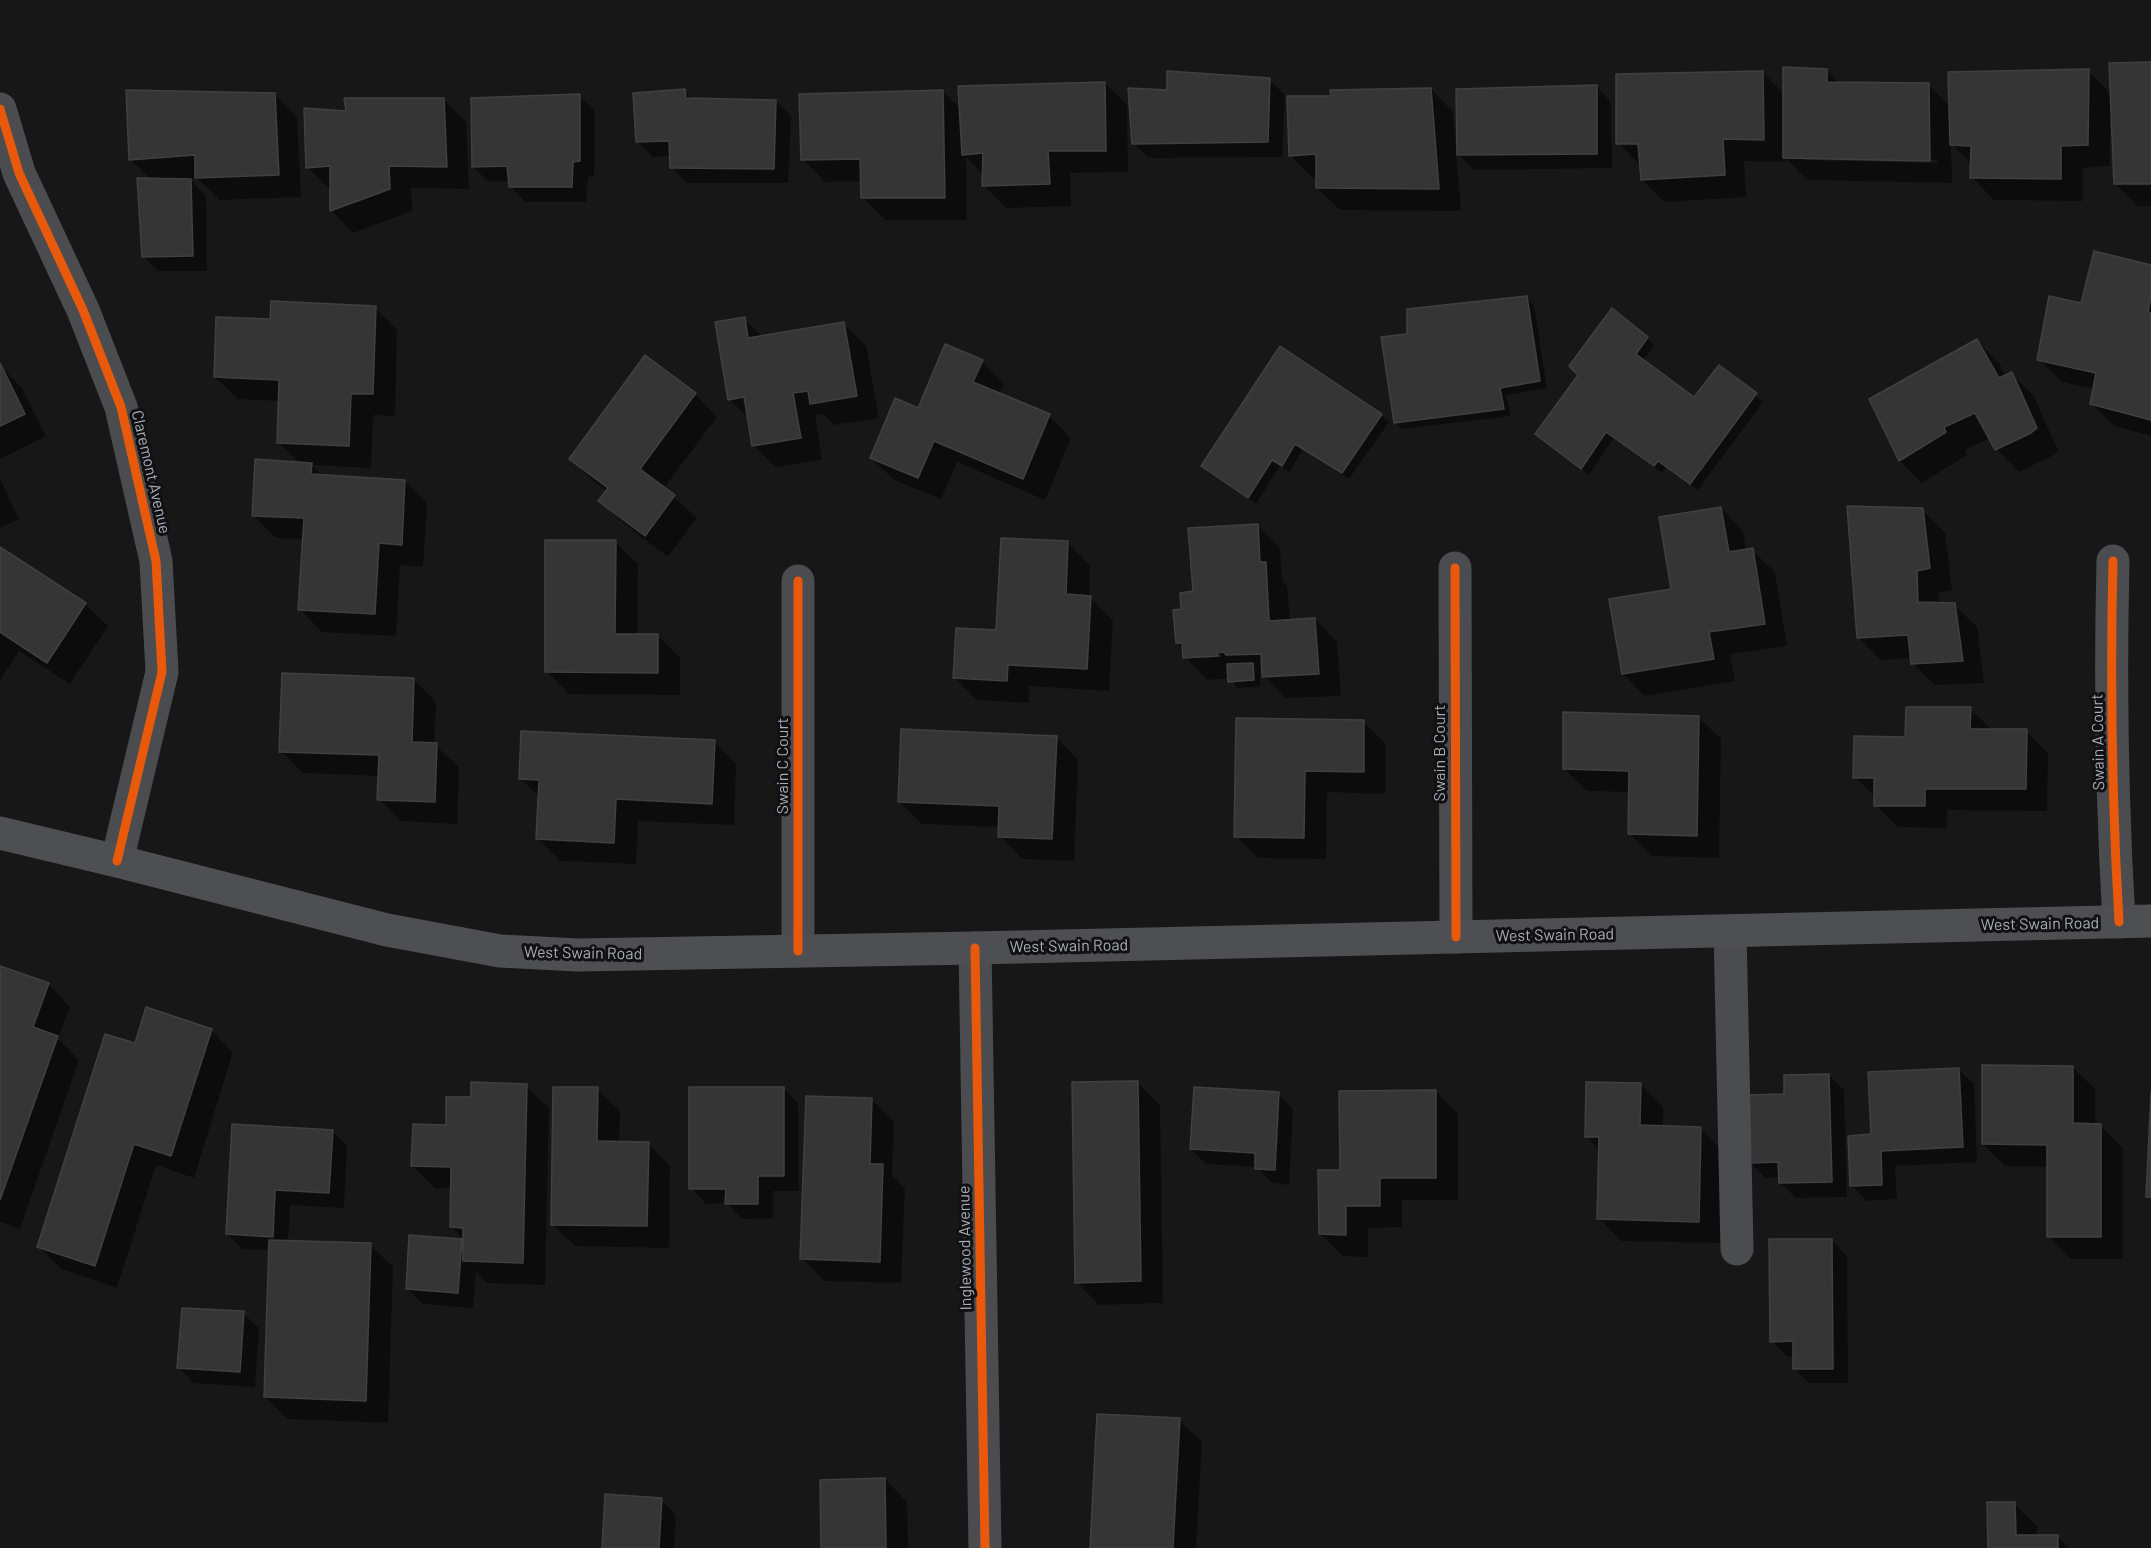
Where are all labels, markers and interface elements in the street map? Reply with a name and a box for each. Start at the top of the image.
street label: Claremont Avenue [127,408,175,536]
street label: Swain A Court [2088,694,2108,790]
street label: Swain B Court [1430,705,1450,801]
street label: Swain C Court [773,718,793,814]
street label: West Swain Road [1981,913,2099,935]
street label: West Swain Road [1496,924,1614,946]
street label: West Swain Road [1010,935,1128,957]
street label: West Swain Road [524,942,642,964]
street label: Inglewood Avenue [954,1185,976,1311]

